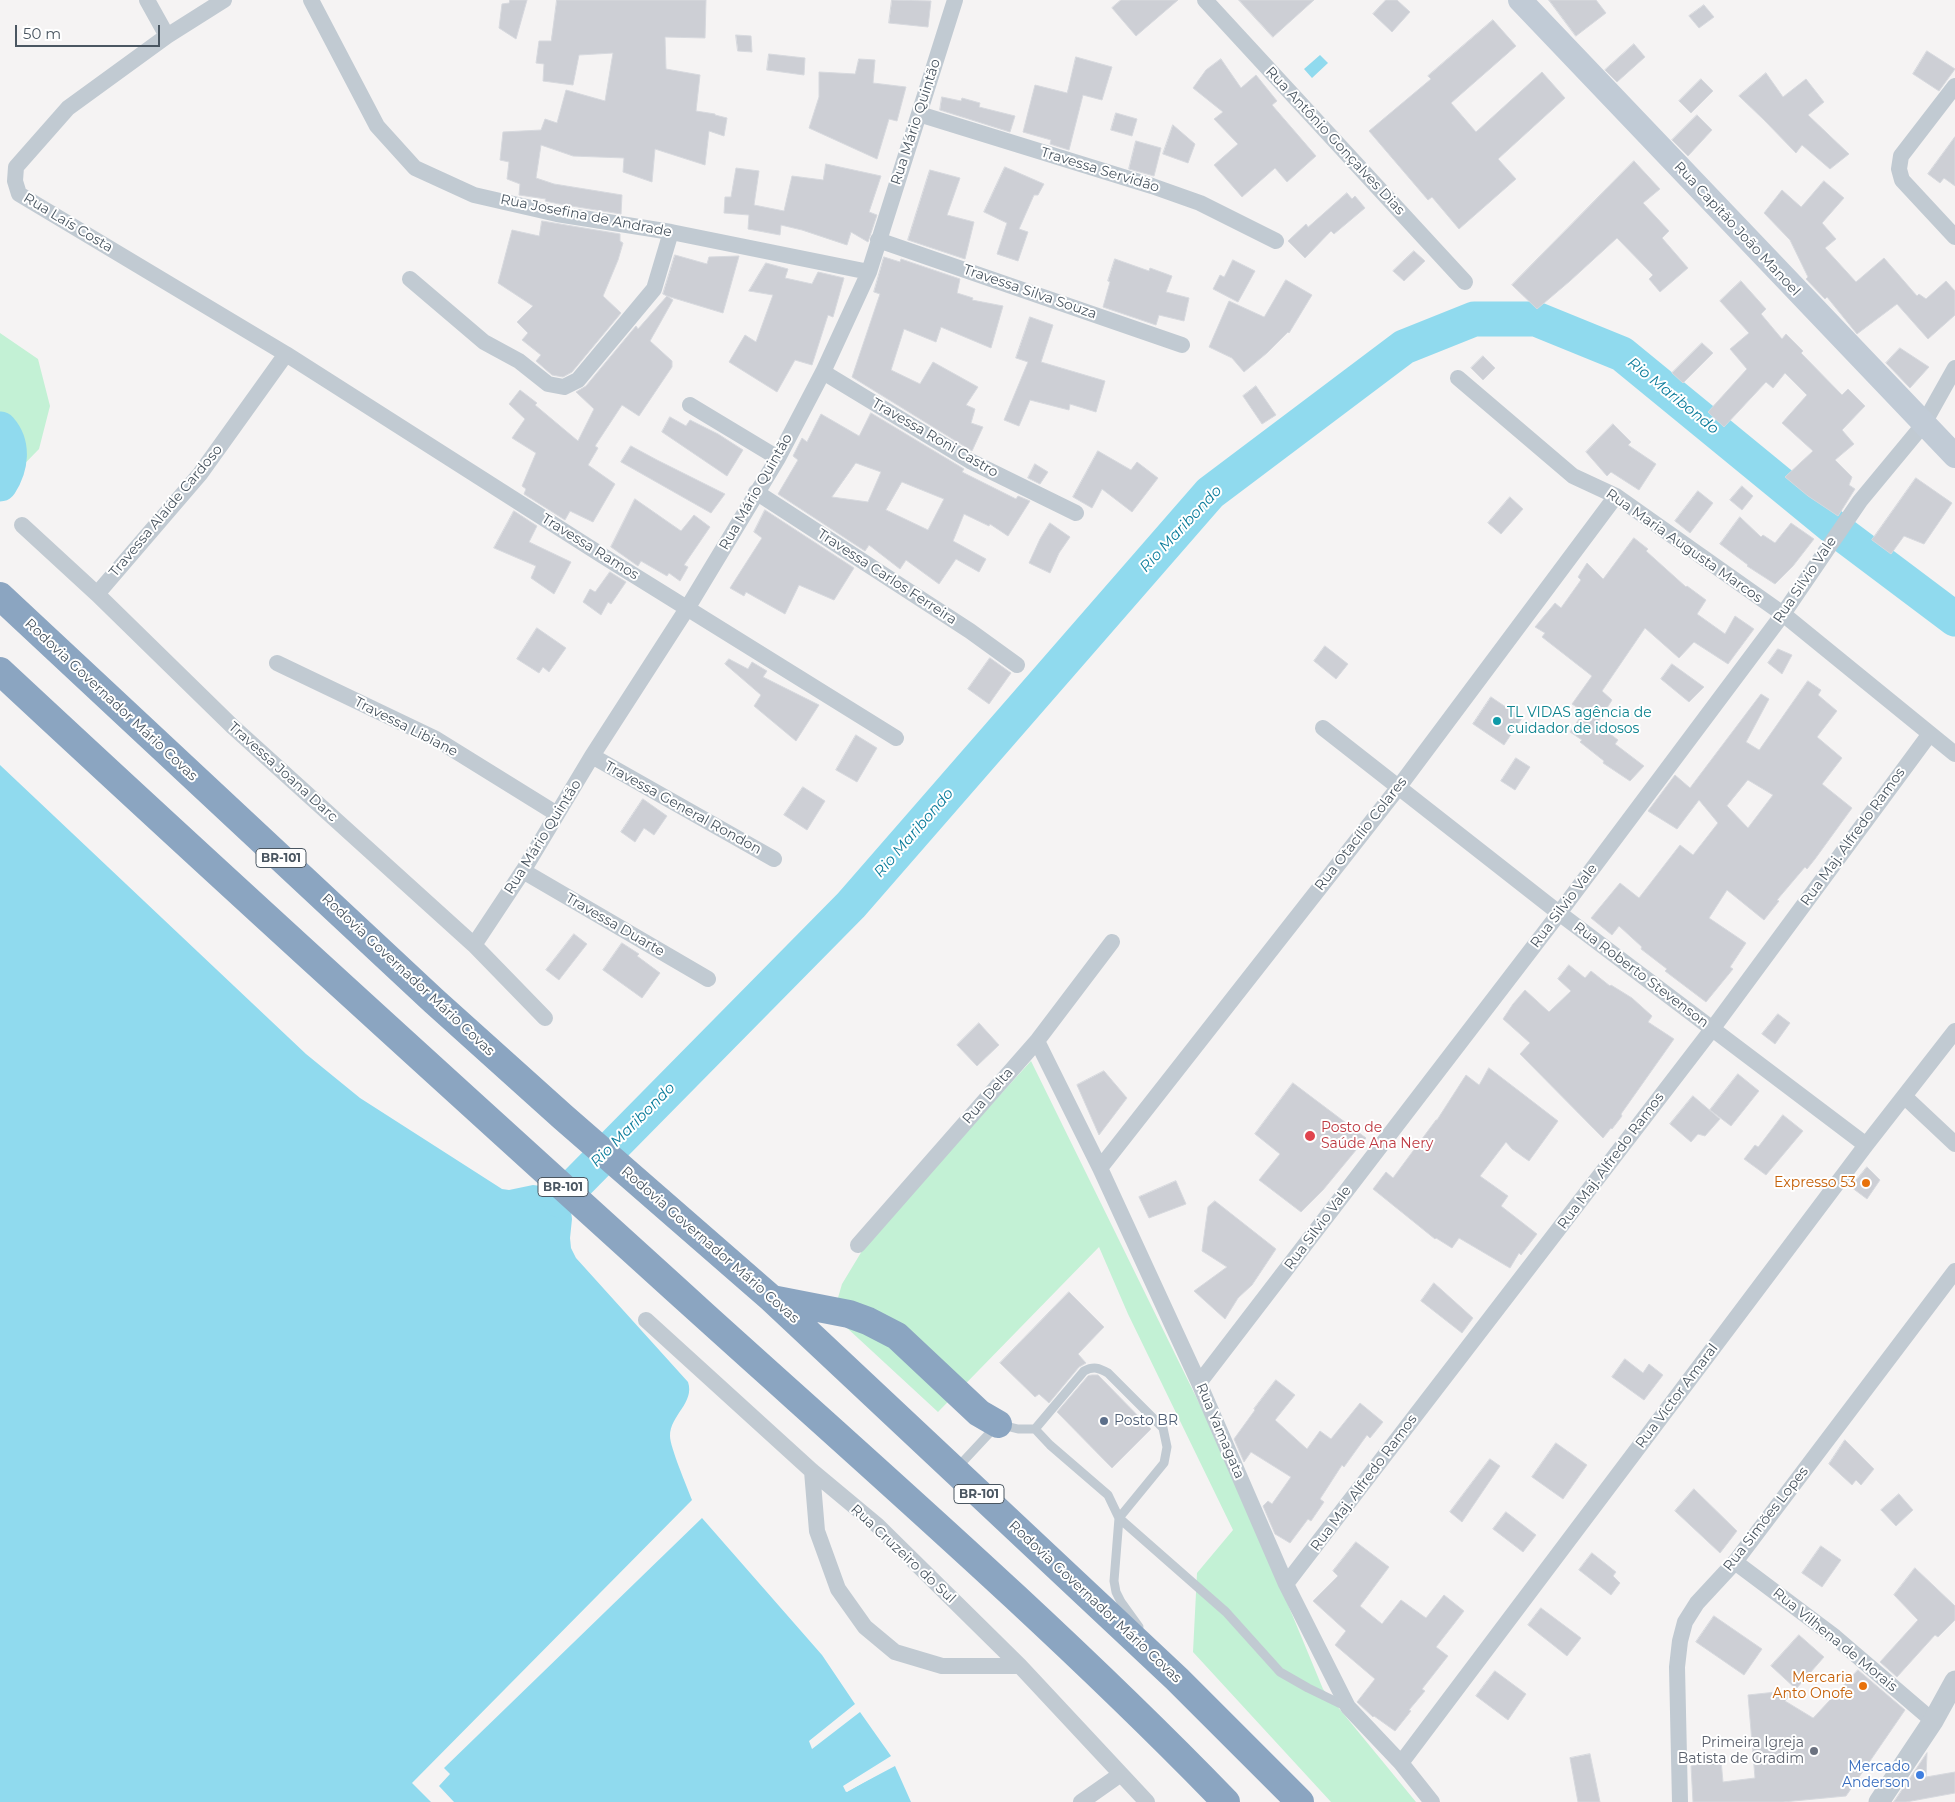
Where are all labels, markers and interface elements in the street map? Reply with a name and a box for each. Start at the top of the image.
scale bar [18,15,162,47]
text: 50 m [23,24,61,43]
street label: Rua Mário Quintão [888,57,944,187]
street label: Rua Antônio Gonçalves Dias [1262,63,1408,219]
street label: Travessa Servidão [1039,144,1161,196]
street label: Rua Capitão João Manoel [1670,158,1804,300]
street label: Rua Laís Costa [20,190,116,256]
street label: Rua Josefina de Andrade [499,191,673,241]
street label: Travessa Silva Souza [961,261,1099,323]
water label: Rio Maribondo [1624,354,1722,438]
street label: Travessa Roni Castro [869,395,1001,481]
street label: Rua Mário Quintão [716,431,796,553]
street label: Travessa Alaíde Cardoso [106,442,226,580]
water label: Rio Maribondo [1136,482,1226,576]
street label: Rua Maria Augusta Marcos [1603,485,1765,607]
street label: Travessa Ramos [538,510,642,584]
street label: Travessa Carlos Ferreira [814,526,960,628]
street label: Rua Silvio Vale [1770,533,1840,627]
street label: Rodovia Governador Mário Covas [21,615,201,785]
street label: Travessa Libiane [351,694,461,760]
place label: TL VIDAS agência de cuidador de idosos [1507,705,1652,738]
marker: TL VIDAS agência de cuidador de idosos [1491,715,1503,727]
street label: Travessa Joana Darc [225,719,341,825]
street label: Travessa General Rondon [602,758,764,858]
street label: Rua Maj. Alfredo Ramos [1797,765,1909,909]
street label: Rua Otacílio Colares [1311,774,1411,894]
street label: Rua Mário Quintão [501,777,585,897]
water label: Rio Maribondo [870,785,958,881]
road number: BR-101 [256,848,306,868]
street label: Rua Silvio Vale [1527,861,1601,951]
street label: Rodovia Governador Mário Covas [318,890,498,1060]
street label: Travessa Duarte [563,890,667,960]
street label: Rua Roberto Stevenson [1570,919,1712,1031]
street label: Rua Delta [959,1065,1017,1127]
water label: Rio Maribondo [587,1079,679,1171]
street label: Rua Maj. Alfredo Ramos [1554,1089,1668,1233]
place label: Posto de Saúde Ana Nery [1321,1120,1433,1152]
marker: Posto de Saúde Ana Nery [1303,1129,1317,1143]
street label: Rodovia Governador Mário Covas [618,1163,802,1327]
place label: Expresso 53 [1774,1175,1856,1191]
marker: Expresso 53 [1860,1177,1872,1189]
road number: BR-101 [538,1178,588,1196]
street label: Rua Silvio Vale [1281,1183,1355,1273]
street label: Rua Victor Amaral [1632,1340,1722,1452]
street label: Rua Yamagata [1192,1381,1248,1481]
street label: Rua Maj. Alfredo Ramos [1307,1411,1421,1555]
place label: Posto BR [1114,1413,1178,1429]
marker: Posto BR [1098,1415,1110,1427]
street label: Rua Simões Lopes [1720,1463,1812,1575]
road number: BR-101 [954,1485,1004,1504]
street label: Rua Cruzeiro do Sul [847,1501,959,1607]
street label: Rodovia Governador Mário Covas [1005,1517,1185,1687]
street label: Rua Vilhena de Morais [1769,1585,1901,1695]
place label: Mercaria Anto Onofe [1773,1670,1853,1702]
marker: Mercaria Anto Onofe [1857,1680,1869,1692]
place label: Primeira Igreja Batista de Gradim [1678,1735,1804,1768]
marker: Primeira Igreja Batista de Gradim [1808,1745,1820,1757]
place label: Mercado Anderson [1842,1759,1910,1791]
marker: Mercado Anderson [1914,1769,1926,1781]

